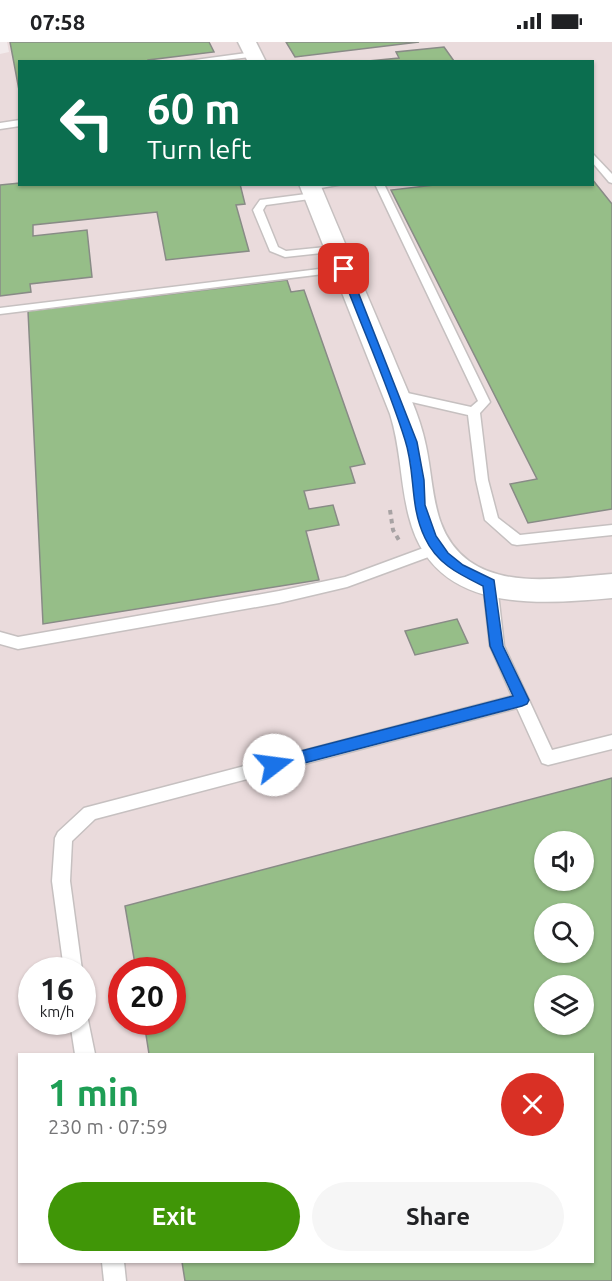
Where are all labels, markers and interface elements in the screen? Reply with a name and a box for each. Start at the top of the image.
text: 07:58 [30,9,85,34]
icon: left [48,84,126,162]
text: 60 m [147,85,241,132]
text: Turn left [147,134,251,164]
pin [318,243,369,294]
icon: arrive [327,252,360,285]
position arrow [242,733,306,797]
map controls [534,831,594,1035]
button: sound [534,831,594,891]
button: search [534,903,594,963]
speed limit sign: 20 [108,957,186,1035]
text: 16 [40,972,74,1006]
button: layers [534,975,594,1035]
text: km/h [40,1003,74,1020]
text: 1 min [48,1072,139,1113]
button: close [501,1073,564,1136]
text: 230 m · 07:59 [48,1115,168,1138]
button: Exit [48,1182,300,1251]
button: Share [312,1182,564,1251]

